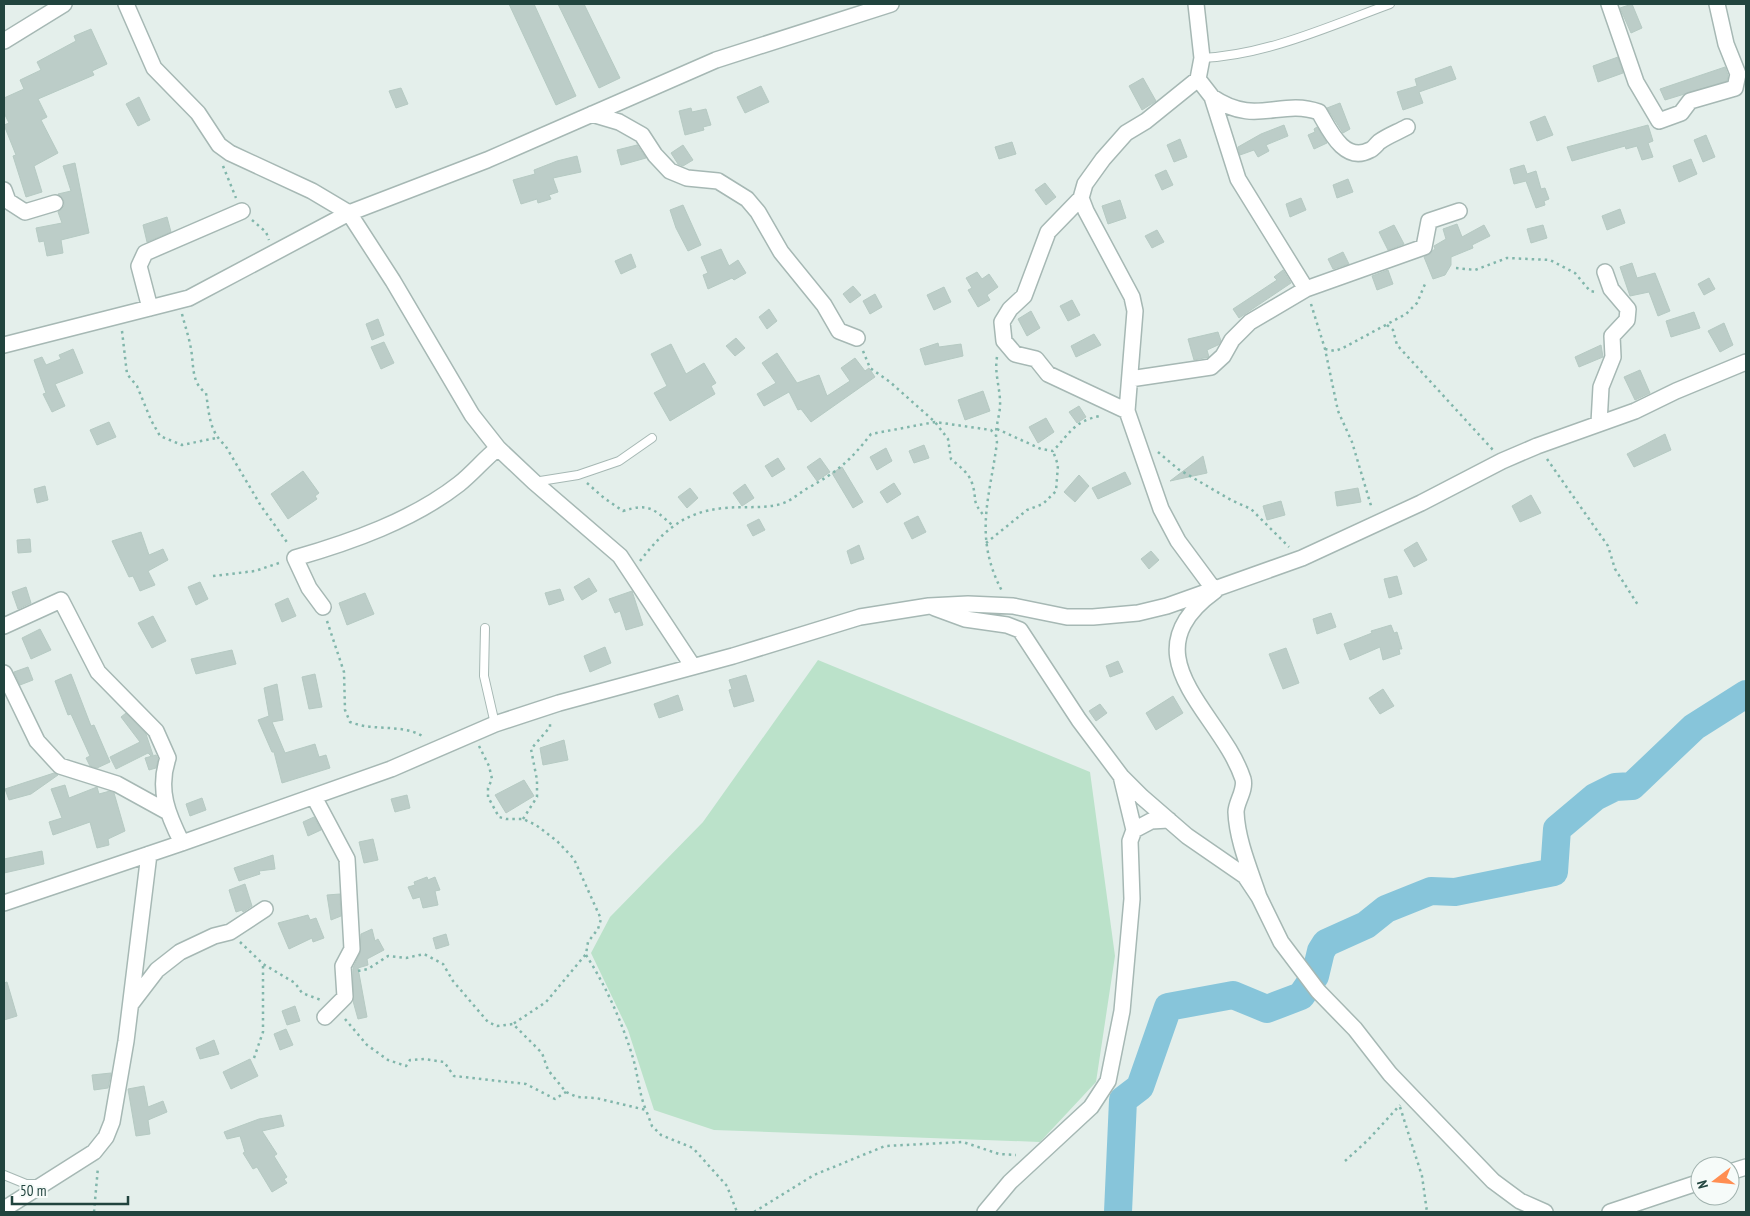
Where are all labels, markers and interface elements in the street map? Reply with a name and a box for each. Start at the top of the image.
north arrow [1690,1156,1740,1206]
scale bar [12,1174,129,1206]
text: N [1693,1178,1712,1191]
text: 50 m [20,1181,46,1200]

